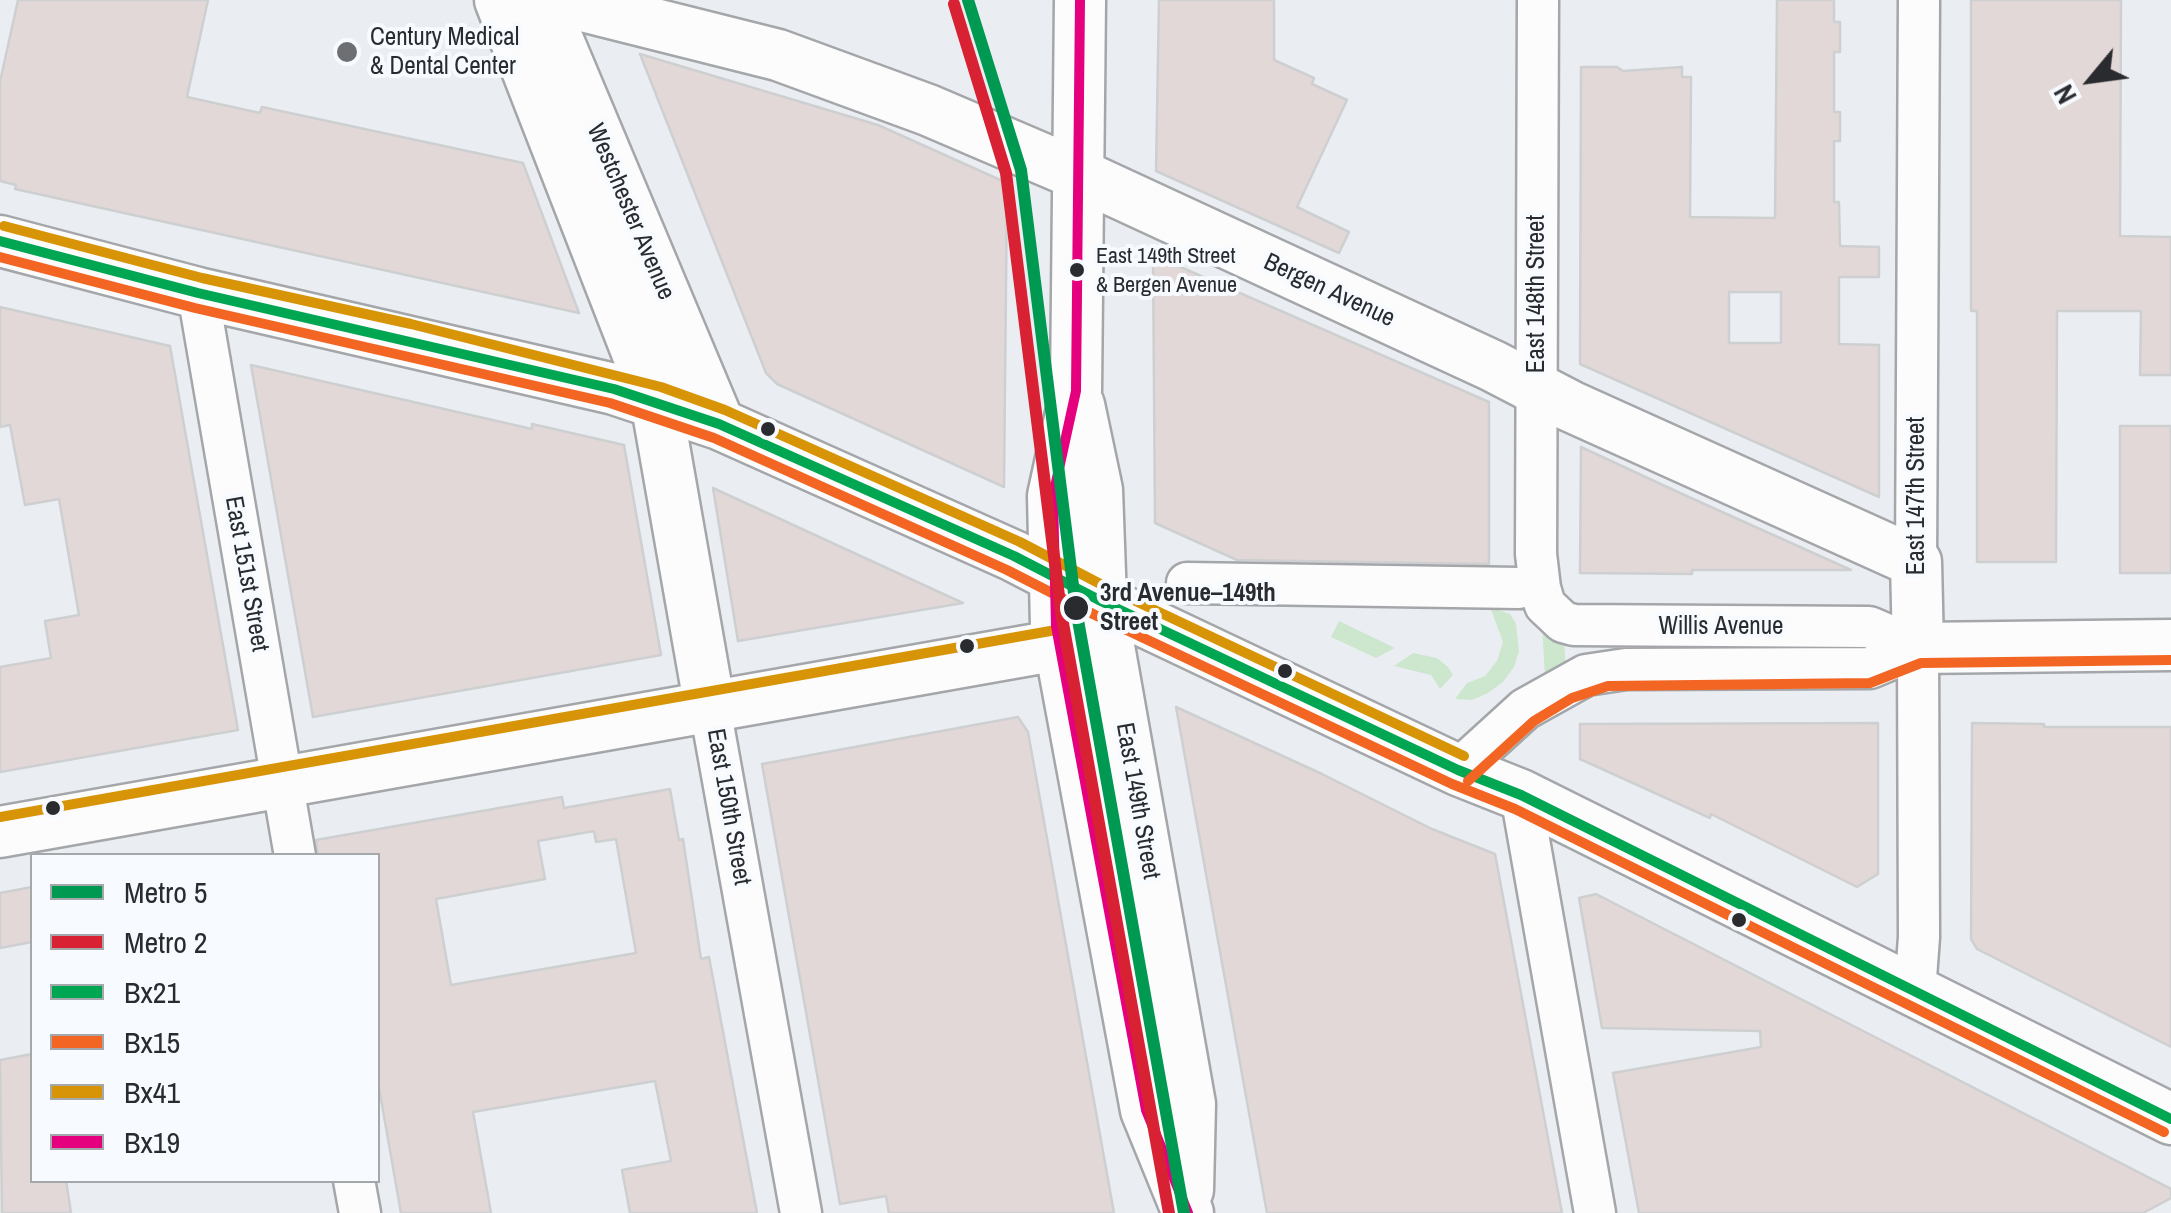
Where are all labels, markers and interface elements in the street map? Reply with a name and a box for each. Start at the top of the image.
place label: Century Medical & Dental Center [370,23,519,82]
north arrow [2041,30,2141,130]
marker: Century Medical & Dental Center [334,39,360,65]
text: N [2044,78,2085,111]
street label: Westchester Avenue [579,119,681,305]
street label: East 148th Street [1522,215,1552,373]
place label: East 149th Street & Bergen Avenue [1096,244,1237,296]
street label: Bergen Avenue [1259,248,1399,334]
marker: East 149th Street & Bergen Avenue [1067,260,1087,280]
street label: East 147th Street [1902,417,1932,575]
unlabelled marker [758,419,778,439]
street label: East 151st Street [218,494,274,654]
place label: 3rd Avenue–149th Street [1100,579,1276,638]
marker: 3rd Avenue–149th Street [1061,593,1091,623]
street label: Willis Avenue [1659,612,1783,642]
unlabelled marker [957,636,977,656]
unlabelled marker [1275,661,1295,681]
street label: East 149th Street [1108,720,1166,882]
street label: East 150th Street [699,726,757,888]
unlabelled marker [43,798,63,818]
legend [30,853,380,1183]
text: Metro 5 [124,872,207,912]
unlabelled marker [1729,910,1749,930]
text: Metro 2 [124,922,207,962]
text: Bx21 [124,972,180,1012]
text: Bx15 [124,1022,180,1062]
text: Bx41 [124,1072,180,1112]
text: Bx19 [124,1122,180,1162]

